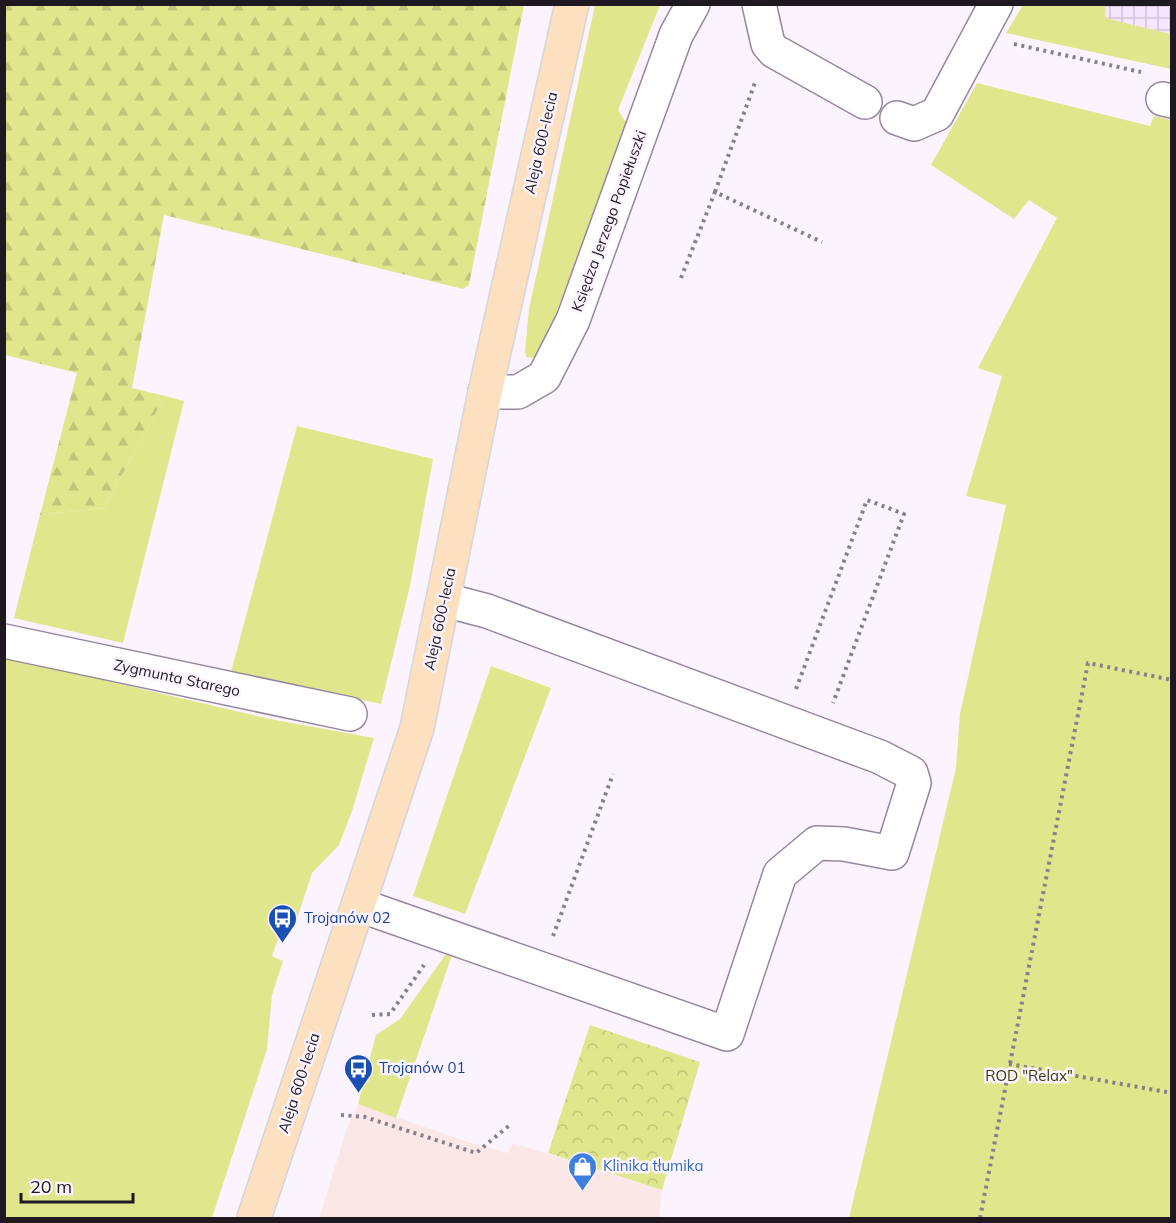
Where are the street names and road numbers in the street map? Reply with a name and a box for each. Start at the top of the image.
street label: Aleja 600-lecia [520,90,562,196]
street label: Księdza Jerzego Popiełuszki [567,128,650,314]
street label: Aleja 600-lecia [419,566,460,672]
street label: Zygmunta Starego [112,655,242,700]
street label: Aleja 600-lecia [273,1030,324,1135]

